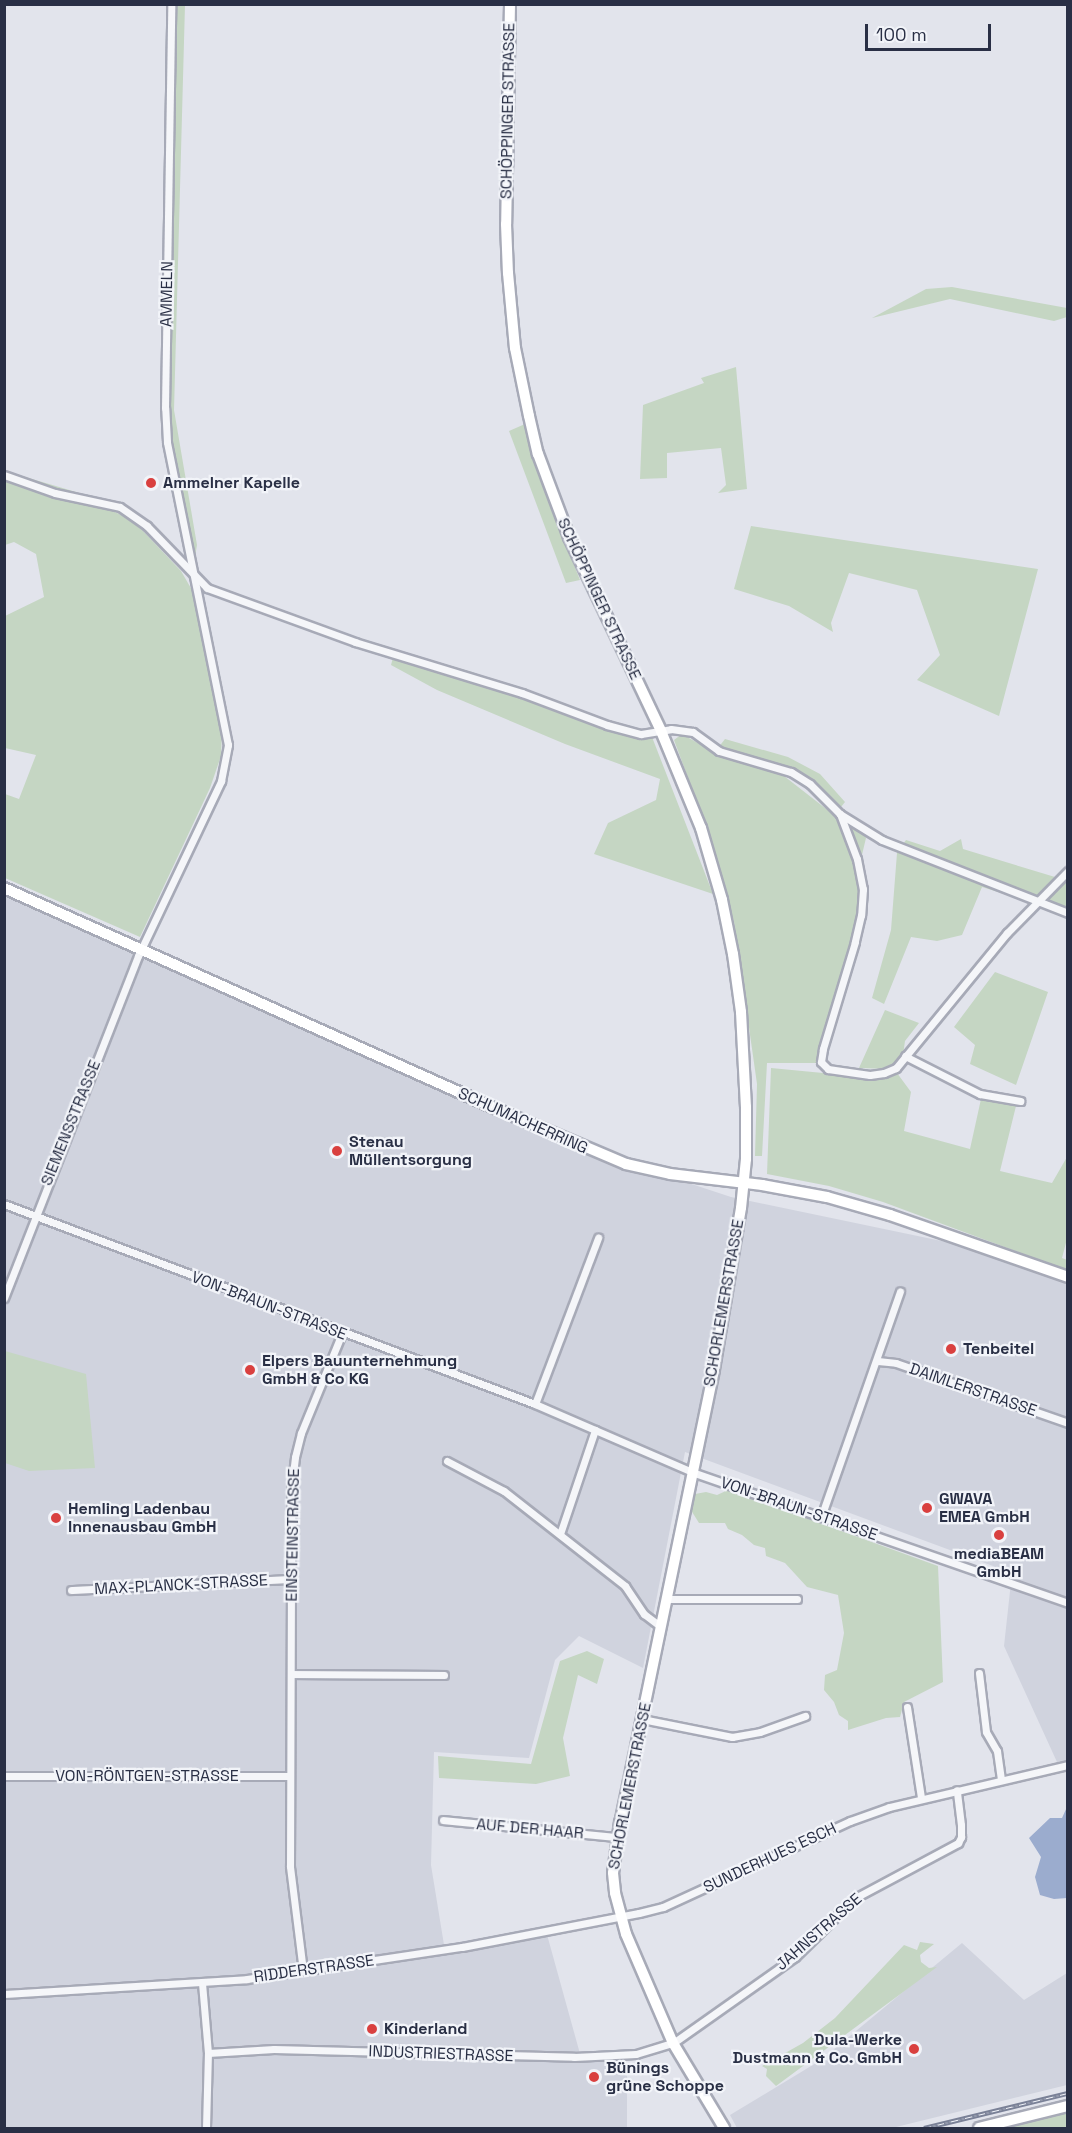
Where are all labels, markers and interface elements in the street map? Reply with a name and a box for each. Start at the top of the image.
scale bar [868,12,994,50]
street label: SCHÖPPINGER STRASSE [497,23,519,199]
text: 100 m [876,23,927,46]
street label: AMMELN [157,261,177,327]
place label: Ammelner Kapelle [163,473,300,493]
marker: Ammelner Kapelle [144,476,158,490]
street label: SCHÖPPINGER STRASSE [553,515,645,683]
street label: SIEMENSSTRASSE [37,1058,105,1188]
street label: SCHUMACHERRING [455,1084,591,1158]
place label: Stenau Müllentsorgung [349,1132,472,1170]
marker: Stenau Müllentsorgung [330,1144,344,1158]
street label: SCHORLEMERSTRASSE [700,1218,748,1388]
street label: VON-BRAUN-STRASSE [189,1267,349,1345]
place label: Tenbeitel [963,1339,1034,1359]
marker: Tenbeitel [944,1342,958,1356]
place label: Elpers Bauunternehmung GmbH & Co KG [262,1351,457,1389]
street label: DAIMLERSTRASSE [907,1359,1039,1421]
marker: Elpers Bauunternehmung GmbH & Co KG [243,1363,257,1377]
street label: EINSTEINSTRASSE [282,1468,304,1602]
street label: VON-BRAUN-STRASSE [718,1473,880,1545]
place label: GWAVA EMEA GmbH [939,1489,1030,1527]
place label: Hemling Ladenbau Innenausbau GmbH [68,1499,216,1537]
marker: GWAVA EMEA GmbH [920,1501,934,1515]
marker: Hemling Ladenbau Innenausbau GmbH [49,1511,63,1525]
marker: mediaBEAM GmbH [992,1528,1006,1542]
place label: mediaBEAM GmbH [954,1544,1044,1582]
street label: MAX-PLANCK-STRASSE [94,1571,268,1599]
street label: SCHORLEMERSTRASSE [604,1701,656,1871]
street label: VON-RÖNTGEN-STRASSE [55,1766,239,1786]
street label: AUF DER HAAR [475,1815,585,1843]
street label: SUNDERHUES ESCH [700,1819,840,1897]
street label: JAHNSTRASSE [772,1889,866,1975]
street label: RIDDERSTRASSE [253,1951,375,1987]
place label: Kinderland [384,2019,467,2039]
marker: Kinderland [365,2022,379,2036]
place label: Dula-Werke Dustmann & Co. GmbH [732,2030,902,2068]
street label: INDUSTRIESTRASSE [368,2042,514,2066]
marker: Dula-Werke Dustmann & Co. GmbH [907,2042,921,2056]
place label: Bünings grüne Schoppe [606,2058,724,2096]
marker: Bünings grüne Schoppe [587,2070,601,2084]

